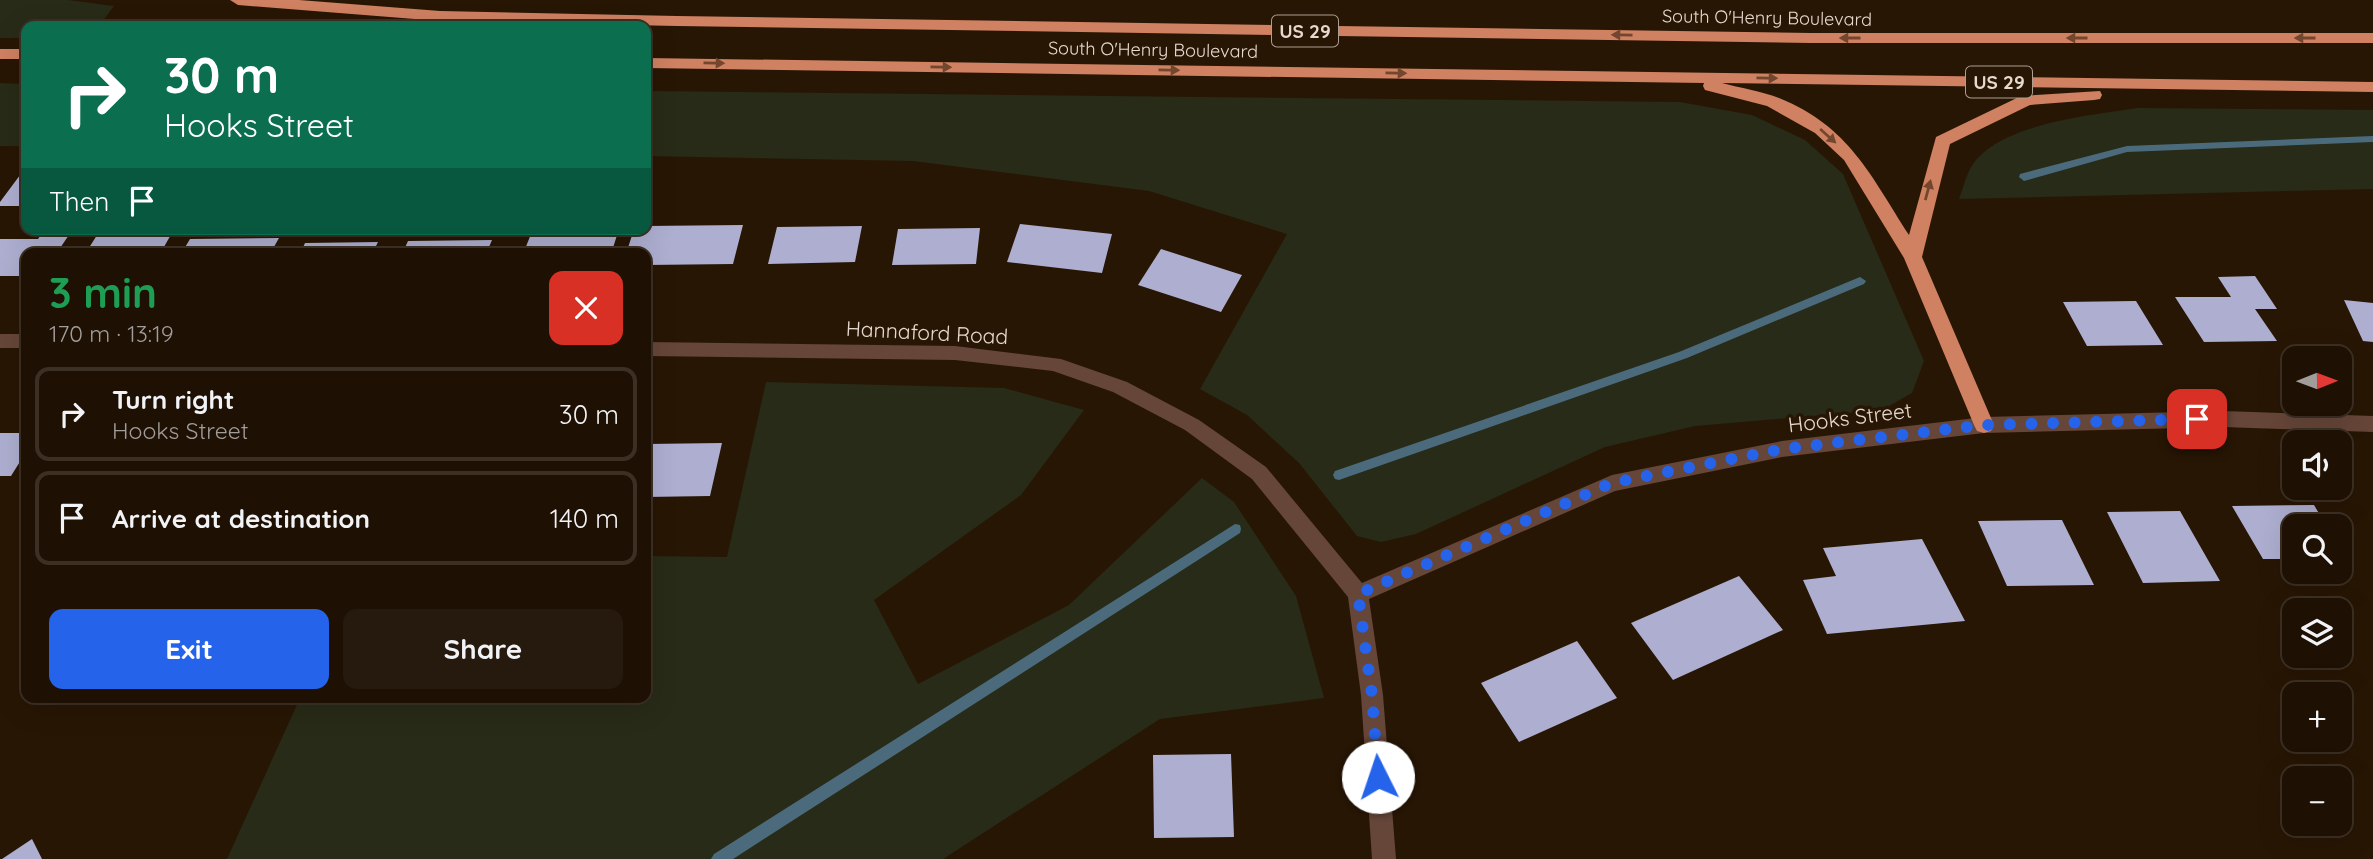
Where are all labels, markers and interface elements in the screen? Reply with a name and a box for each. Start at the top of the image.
street label: South O'Henry Boulevard [1662,4,1872,31]
road number: US 29 [1272,16,1338,46]
one-way arrow [1611,30,1633,41]
one-way arrow [1839,32,1861,44]
one-way arrow [2066,32,2088,44]
one-way arrow [2294,32,2316,44]
street label: South O'Henry Boulevard [1048,36,1258,63]
text: 30 m [164,44,279,105]
icon: right [49,49,140,140]
one-way arrow [703,58,725,69]
one-way arrow [931,61,953,72]
one-way arrow [1158,64,1180,75]
road number: US 29 [1966,66,2032,97]
one-way arrow [1386,67,1408,78]
one-way arrow [1756,72,1778,84]
text: Hooks Street [164,105,354,145]
one-way arrow [1819,128,1837,144]
one-way arrow [1923,179,1934,201]
icon: arrive [123,182,161,220]
text: Then [49,185,109,218]
text: 3 min [49,266,157,319]
button: close [549,271,623,345]
street label: Hannaford Road [845,315,1009,349]
text: 170 m · 13:19 [49,319,174,348]
north arrow [2282,346,2352,416]
map controls [2282,346,2352,836]
text: Turn right [112,383,234,416]
pin [2167,389,2227,449]
icon: right [53,395,91,433]
street label: Hooks Street [1786,397,1913,438]
text: 30 m [559,398,619,431]
icon: arrive [2178,400,2216,438]
text: Hooks Street [112,416,248,445]
button: sound [2282,430,2352,500]
icon: arrive [53,499,91,537]
text: Arrive at destination [112,502,370,535]
text: 140 m [550,502,619,535]
button: search [2282,514,2352,584]
button: layers [2282,598,2352,668]
button: Exit [49,609,329,689]
button: Share [343,609,623,689]
button: + [2282,682,2352,752]
position arrow [1341,740,1415,814]
button: − [2282,766,2352,836]

